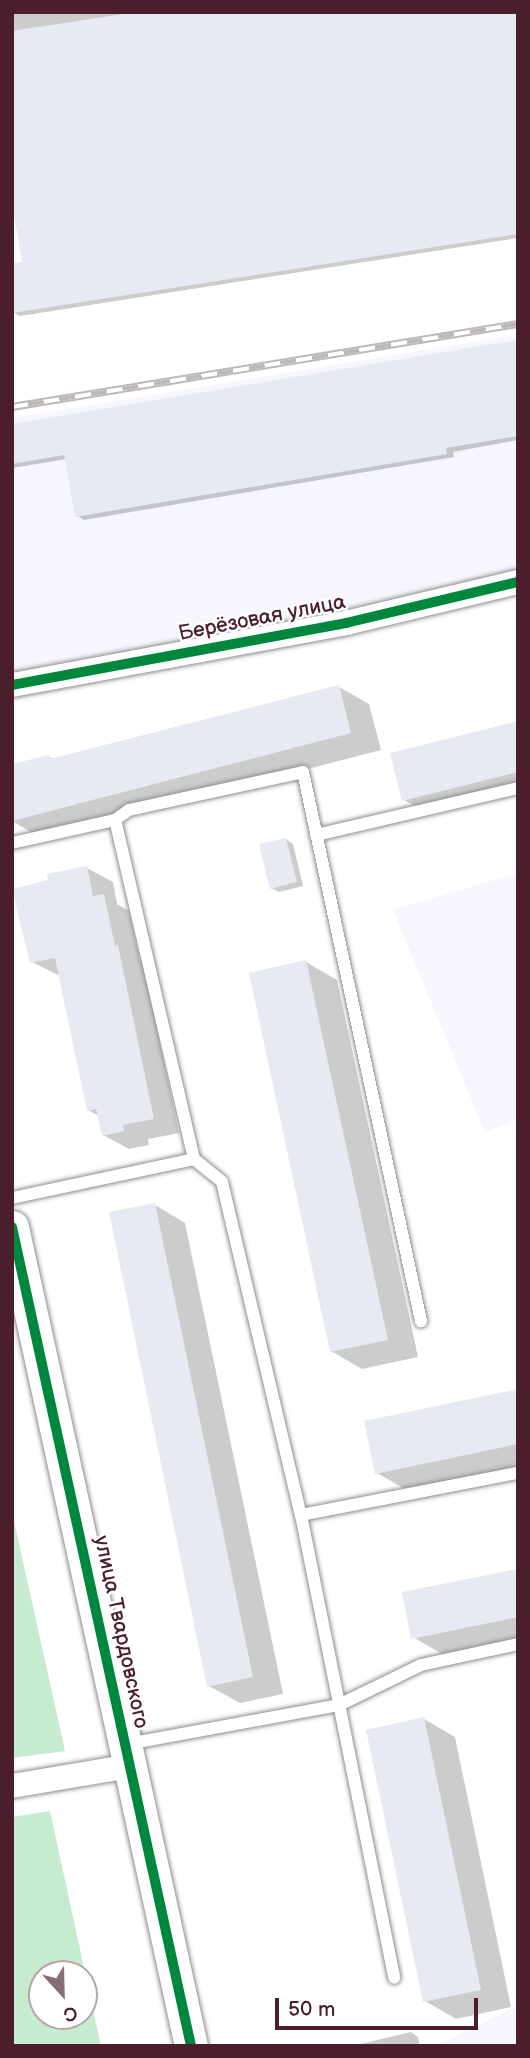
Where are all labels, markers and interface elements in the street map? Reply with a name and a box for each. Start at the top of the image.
street label: Берёзовая улица [176,589,348,647]
street label: улица Твардовского [88,1533,154,1731]
north arrow [28,1960,98,2030]
scale bar [278,1984,481,2028]
text: 50 m [288,1997,335,2022]
text: С [60,2000,81,2026]

